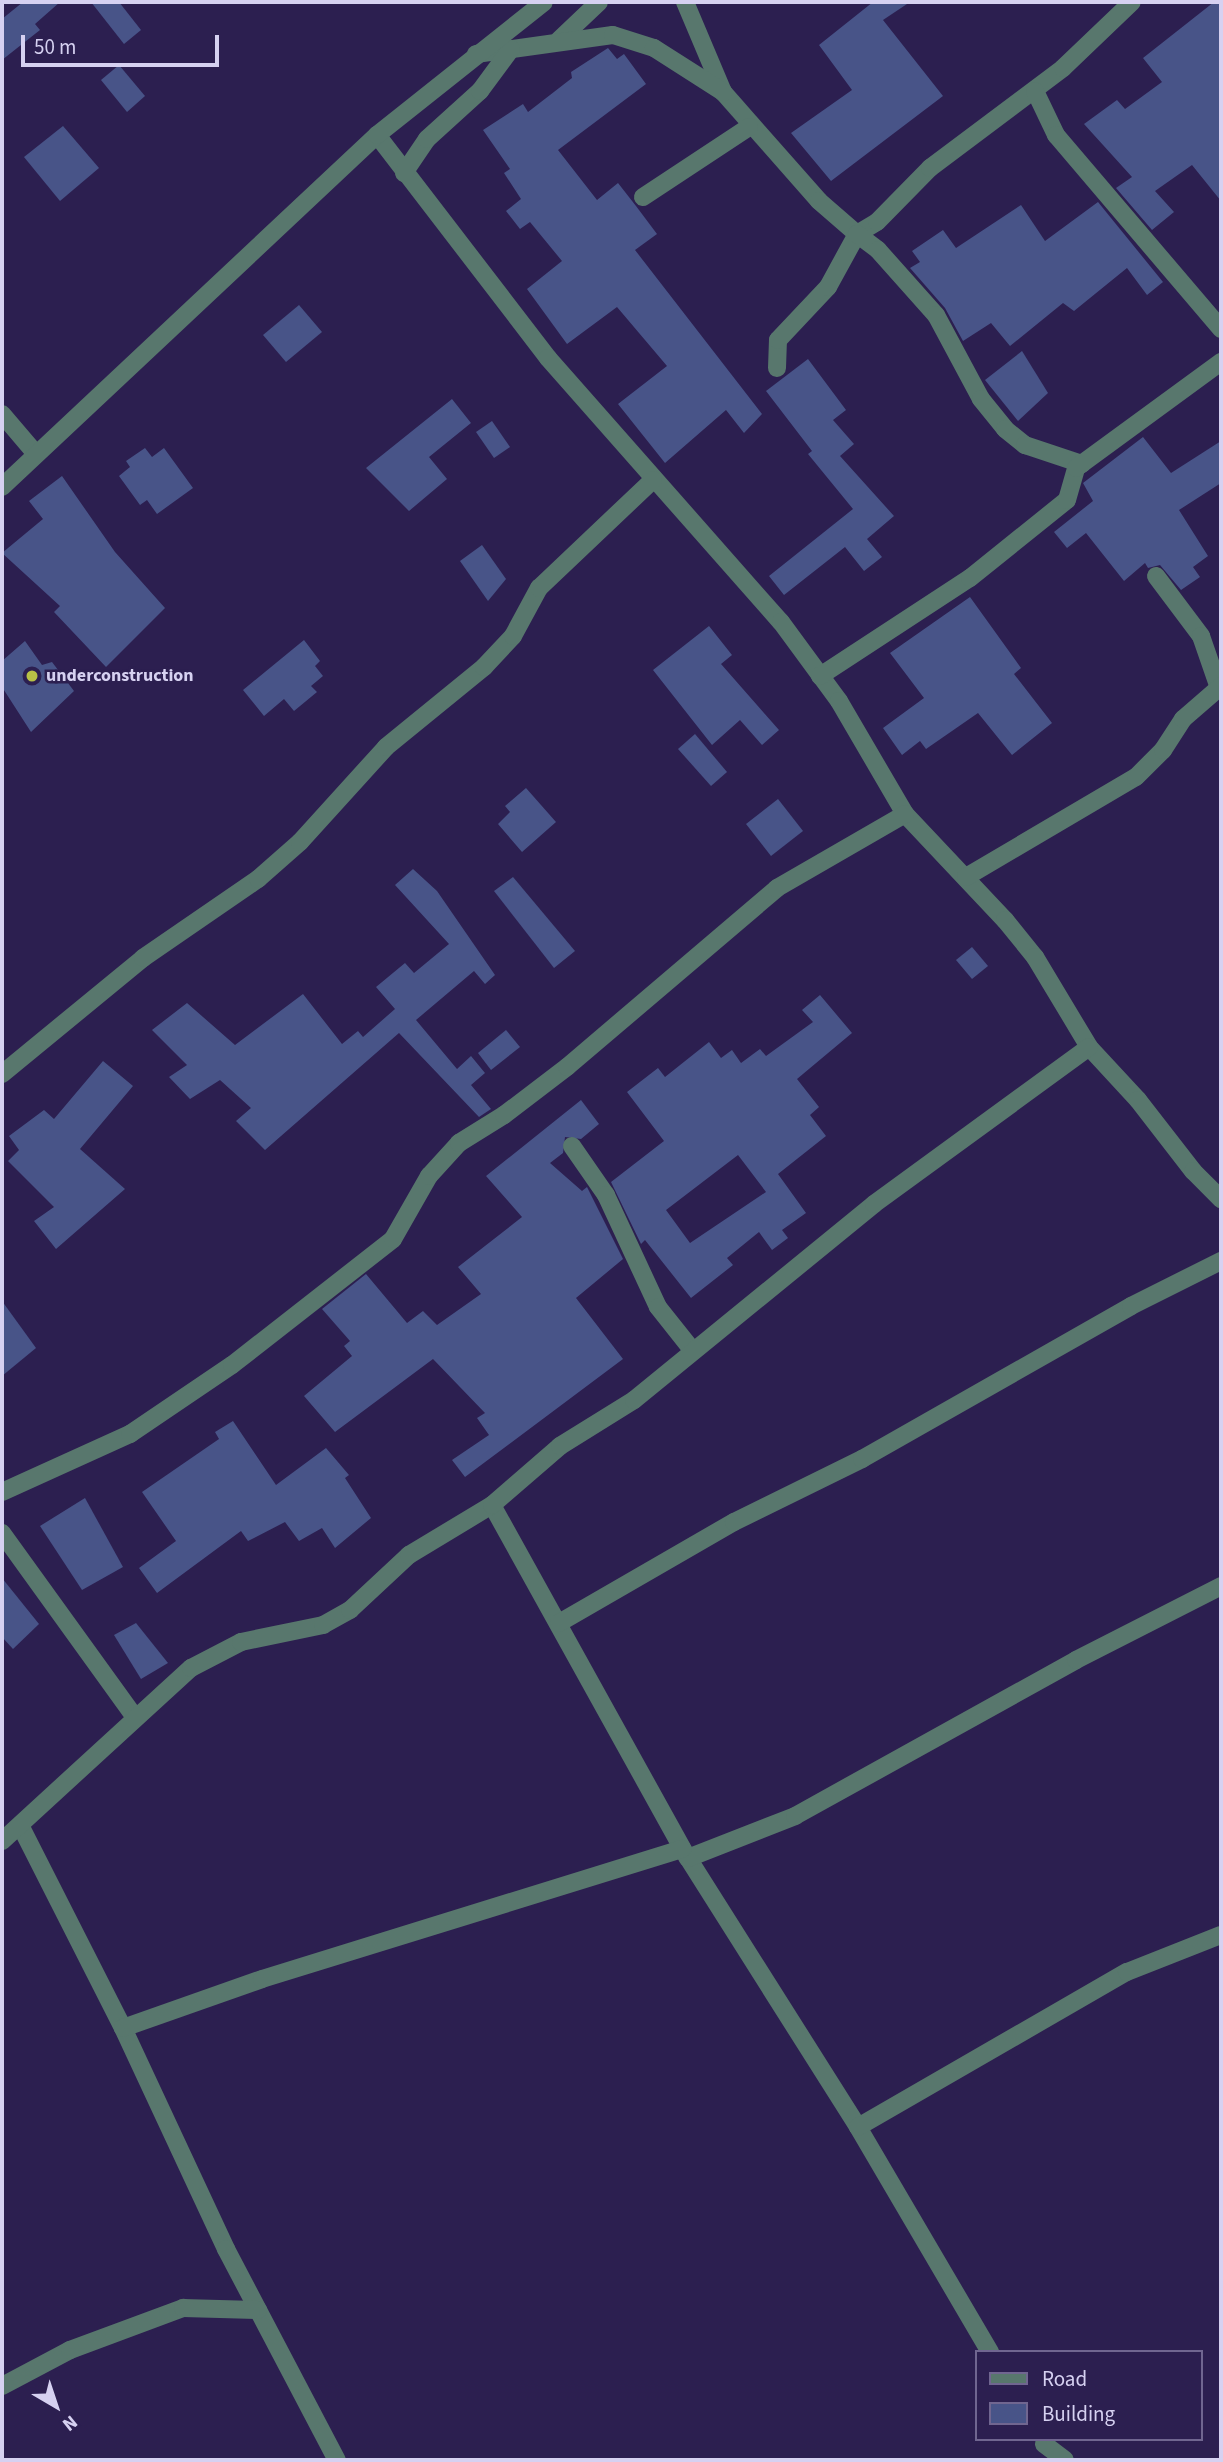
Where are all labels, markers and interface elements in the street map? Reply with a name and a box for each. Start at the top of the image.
scale bar [24,21,222,65]
text: 50 m [34,32,76,62]
place label: underconstruction [46,665,194,687]
marker: underconstruction [24,668,40,684]
legend [974,2350,1202,2441]
text: Road [1042,2364,1087,2394]
north arrow [21,2371,91,2441]
text: Building [1042,2399,1115,2429]
text: N [56,2408,83,2437]

